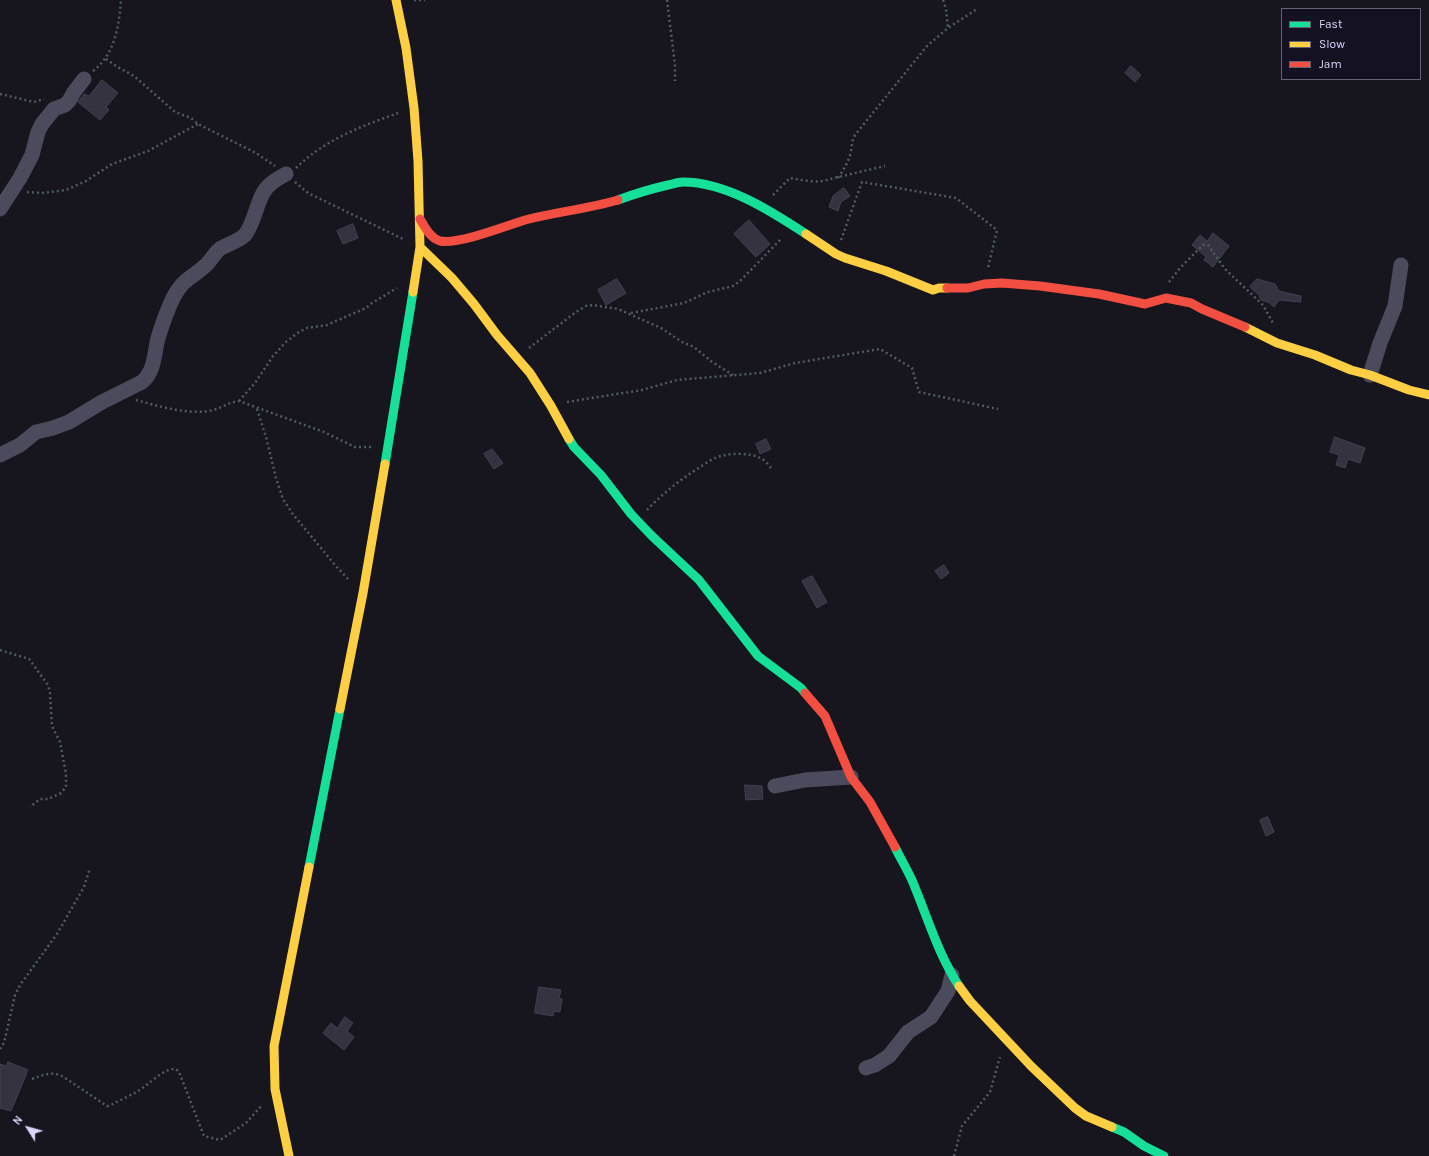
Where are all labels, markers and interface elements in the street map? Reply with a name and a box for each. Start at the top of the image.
legend [1281,8,1421,80]
text: Fast [1319,17,1342,31]
text: Slow [1319,37,1345,51]
text: Jam [1319,57,1342,71]
north arrow [8,1108,48,1148]
text: N [10,1113,26,1128]

